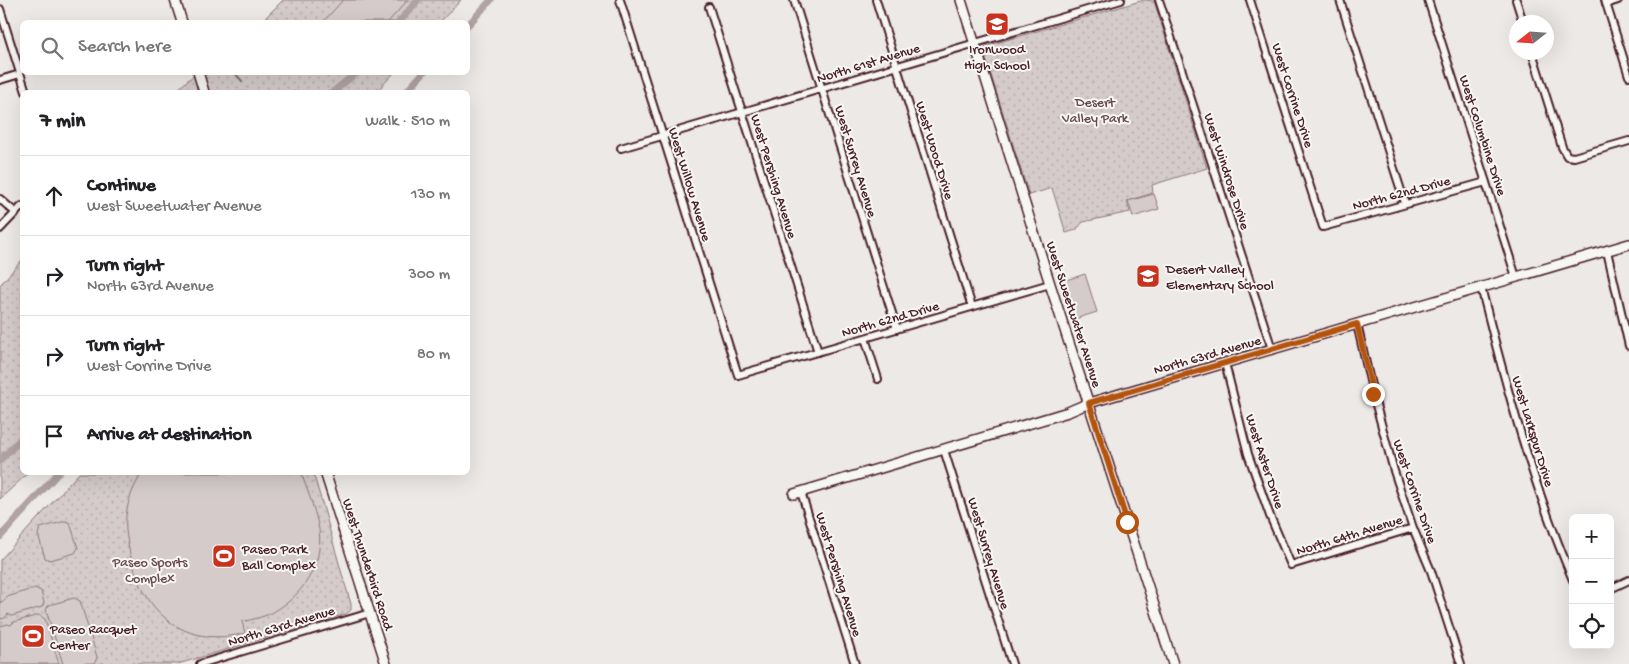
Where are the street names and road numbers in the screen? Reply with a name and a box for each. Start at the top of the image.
street label: North 61st Avenue [815,40,923,88]
street label: West Corrine Drive [1267,41,1317,151]
street label: West Columbine Drive [1454,73,1509,199]
street label: West Wood Drive [911,100,957,203]
street label: West Surrey Avenue [830,104,880,220]
street label: West Windrose Drive [1199,111,1253,233]
street label: West Pershing Avenue [746,113,800,242]
street label: West Willow Avenue [663,126,714,244]
street label: North 62nd Drive [1351,173,1453,216]
street label: West Sweetwater Avenue [1041,240,1105,391]
street label: North 62nd Drive [840,298,942,342]
street label: North 63rd Avenue [1152,333,1264,380]
street label: West Larkspur Drive [1507,374,1557,490]
street label: West Aster Drive [1240,412,1287,512]
street label: West Corrine Drive [1388,438,1440,547]
street label: West Surrey Avenue [963,496,1013,612]
street label: West Thunderbird Road [337,497,396,634]
street label: West Pershing Avenue [811,511,865,640]
street label: North 64th Avenue [1295,512,1406,561]
street label: North 63rd Avenue [226,603,338,652]

